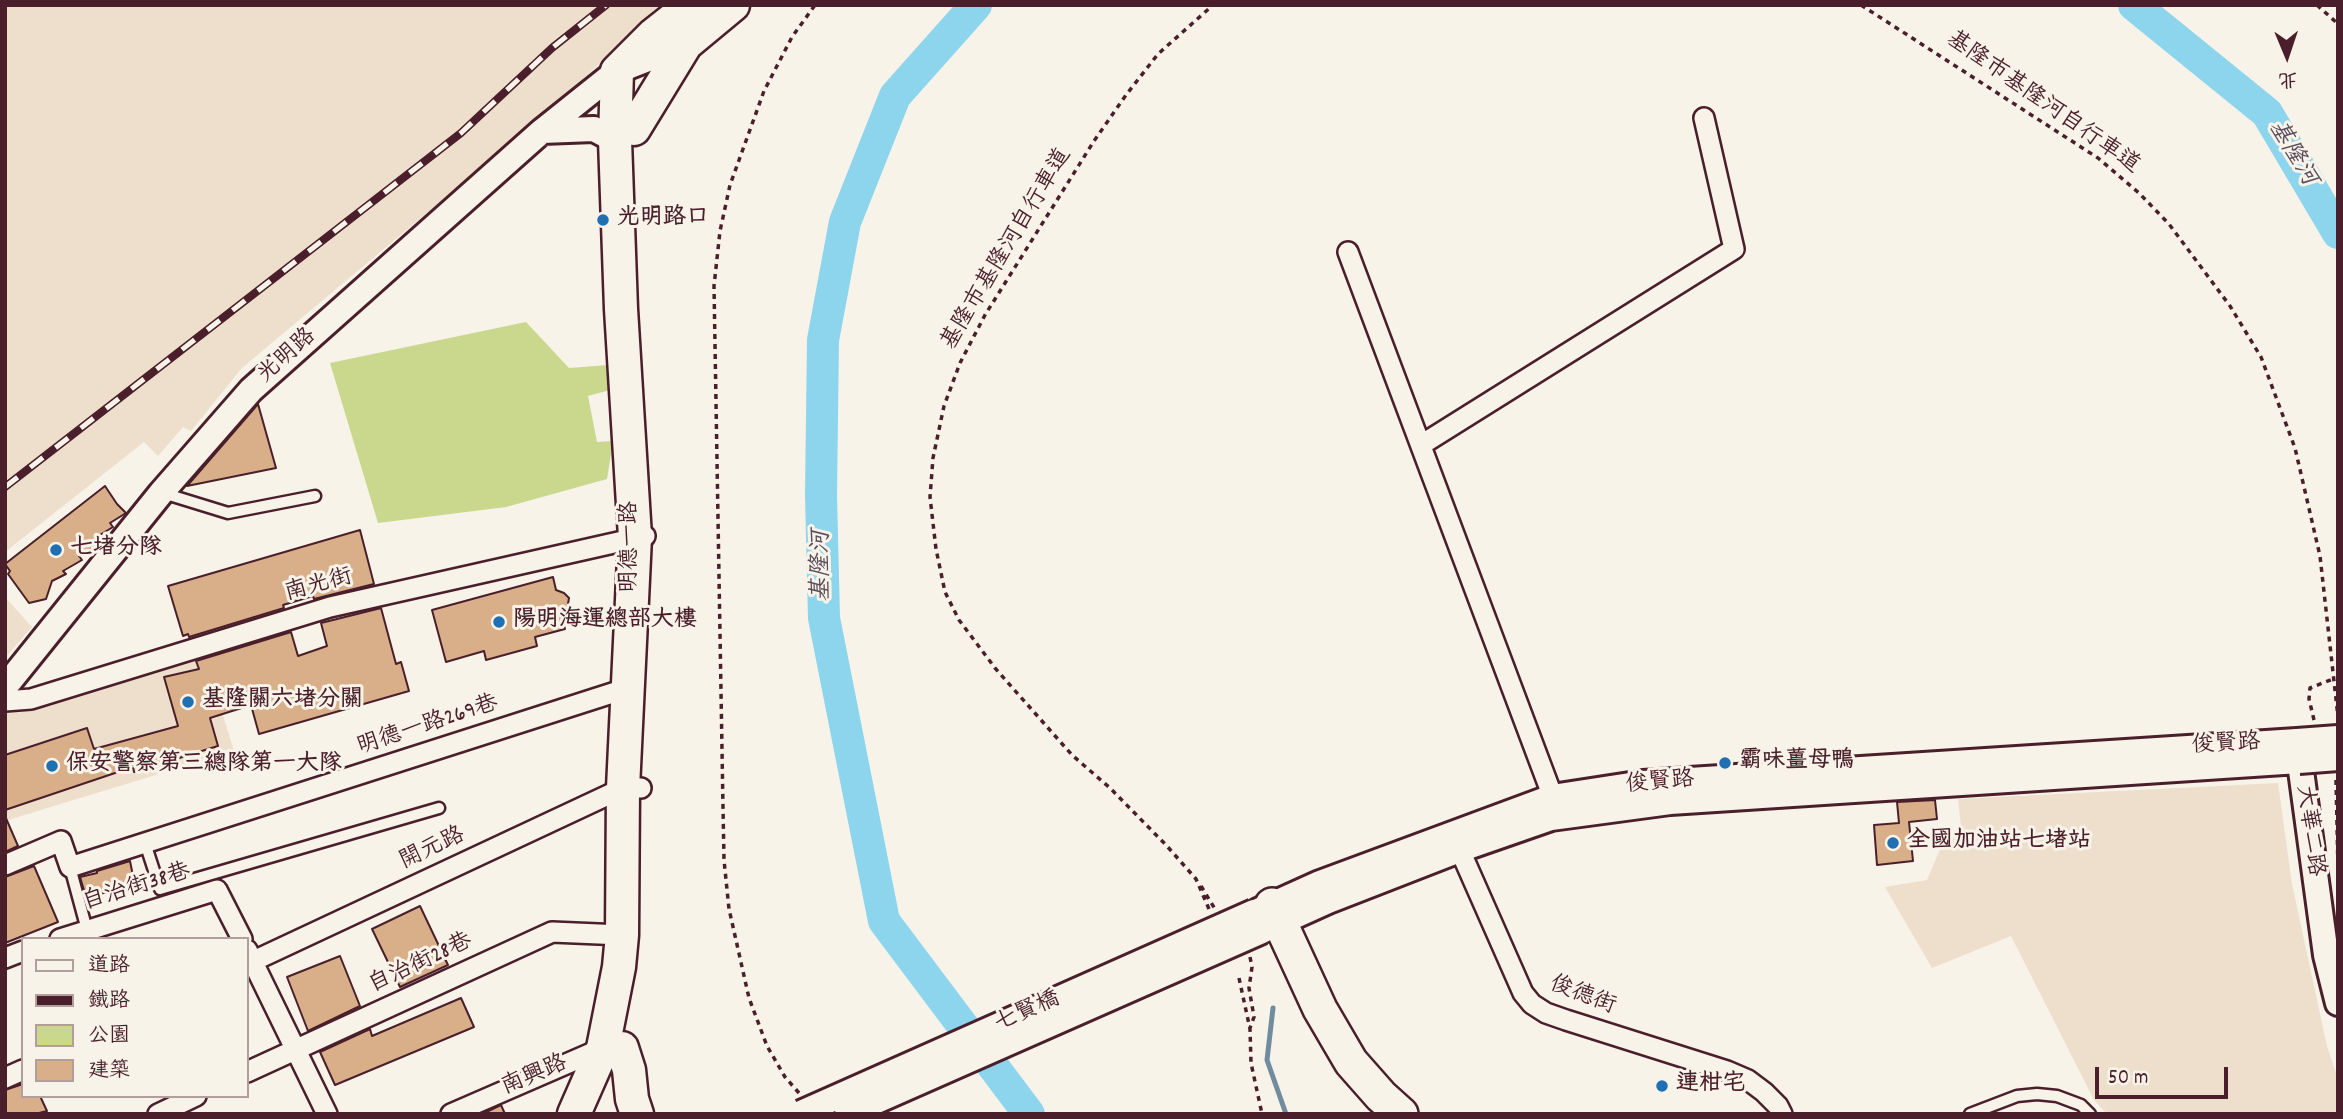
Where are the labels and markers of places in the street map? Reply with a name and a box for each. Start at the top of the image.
place label: 光明路口 [617,206,709,234]
marker: 光明路口 [595,212,611,228]
place label: 七堵分隊 [70,536,162,564]
marker: 七堵分隊 [48,542,64,558]
place label: 陽明海運總部大樓 [513,608,697,636]
marker: 陽明海運總部大樓 [491,614,507,630]
place label: 基隆關六堵分關 [202,688,363,716]
marker: 基隆關六堵分關 [180,694,196,710]
place label: 霸味薑母鴨 [1739,749,1854,777]
place label: 保安警察第三總隊第一大隊 [66,752,342,780]
marker: 霸味薑母鴨 [1717,755,1733,771]
marker: 保安警察第三總隊第一大隊 [44,758,60,774]
place label: 全國加油站七堵站 [1907,829,2091,857]
marker: 全國加油站七堵站 [1885,835,1901,851]
place label: 連柑宅 [1676,1072,1745,1100]
marker: 連柑宅 [1654,1078,1670,1094]

